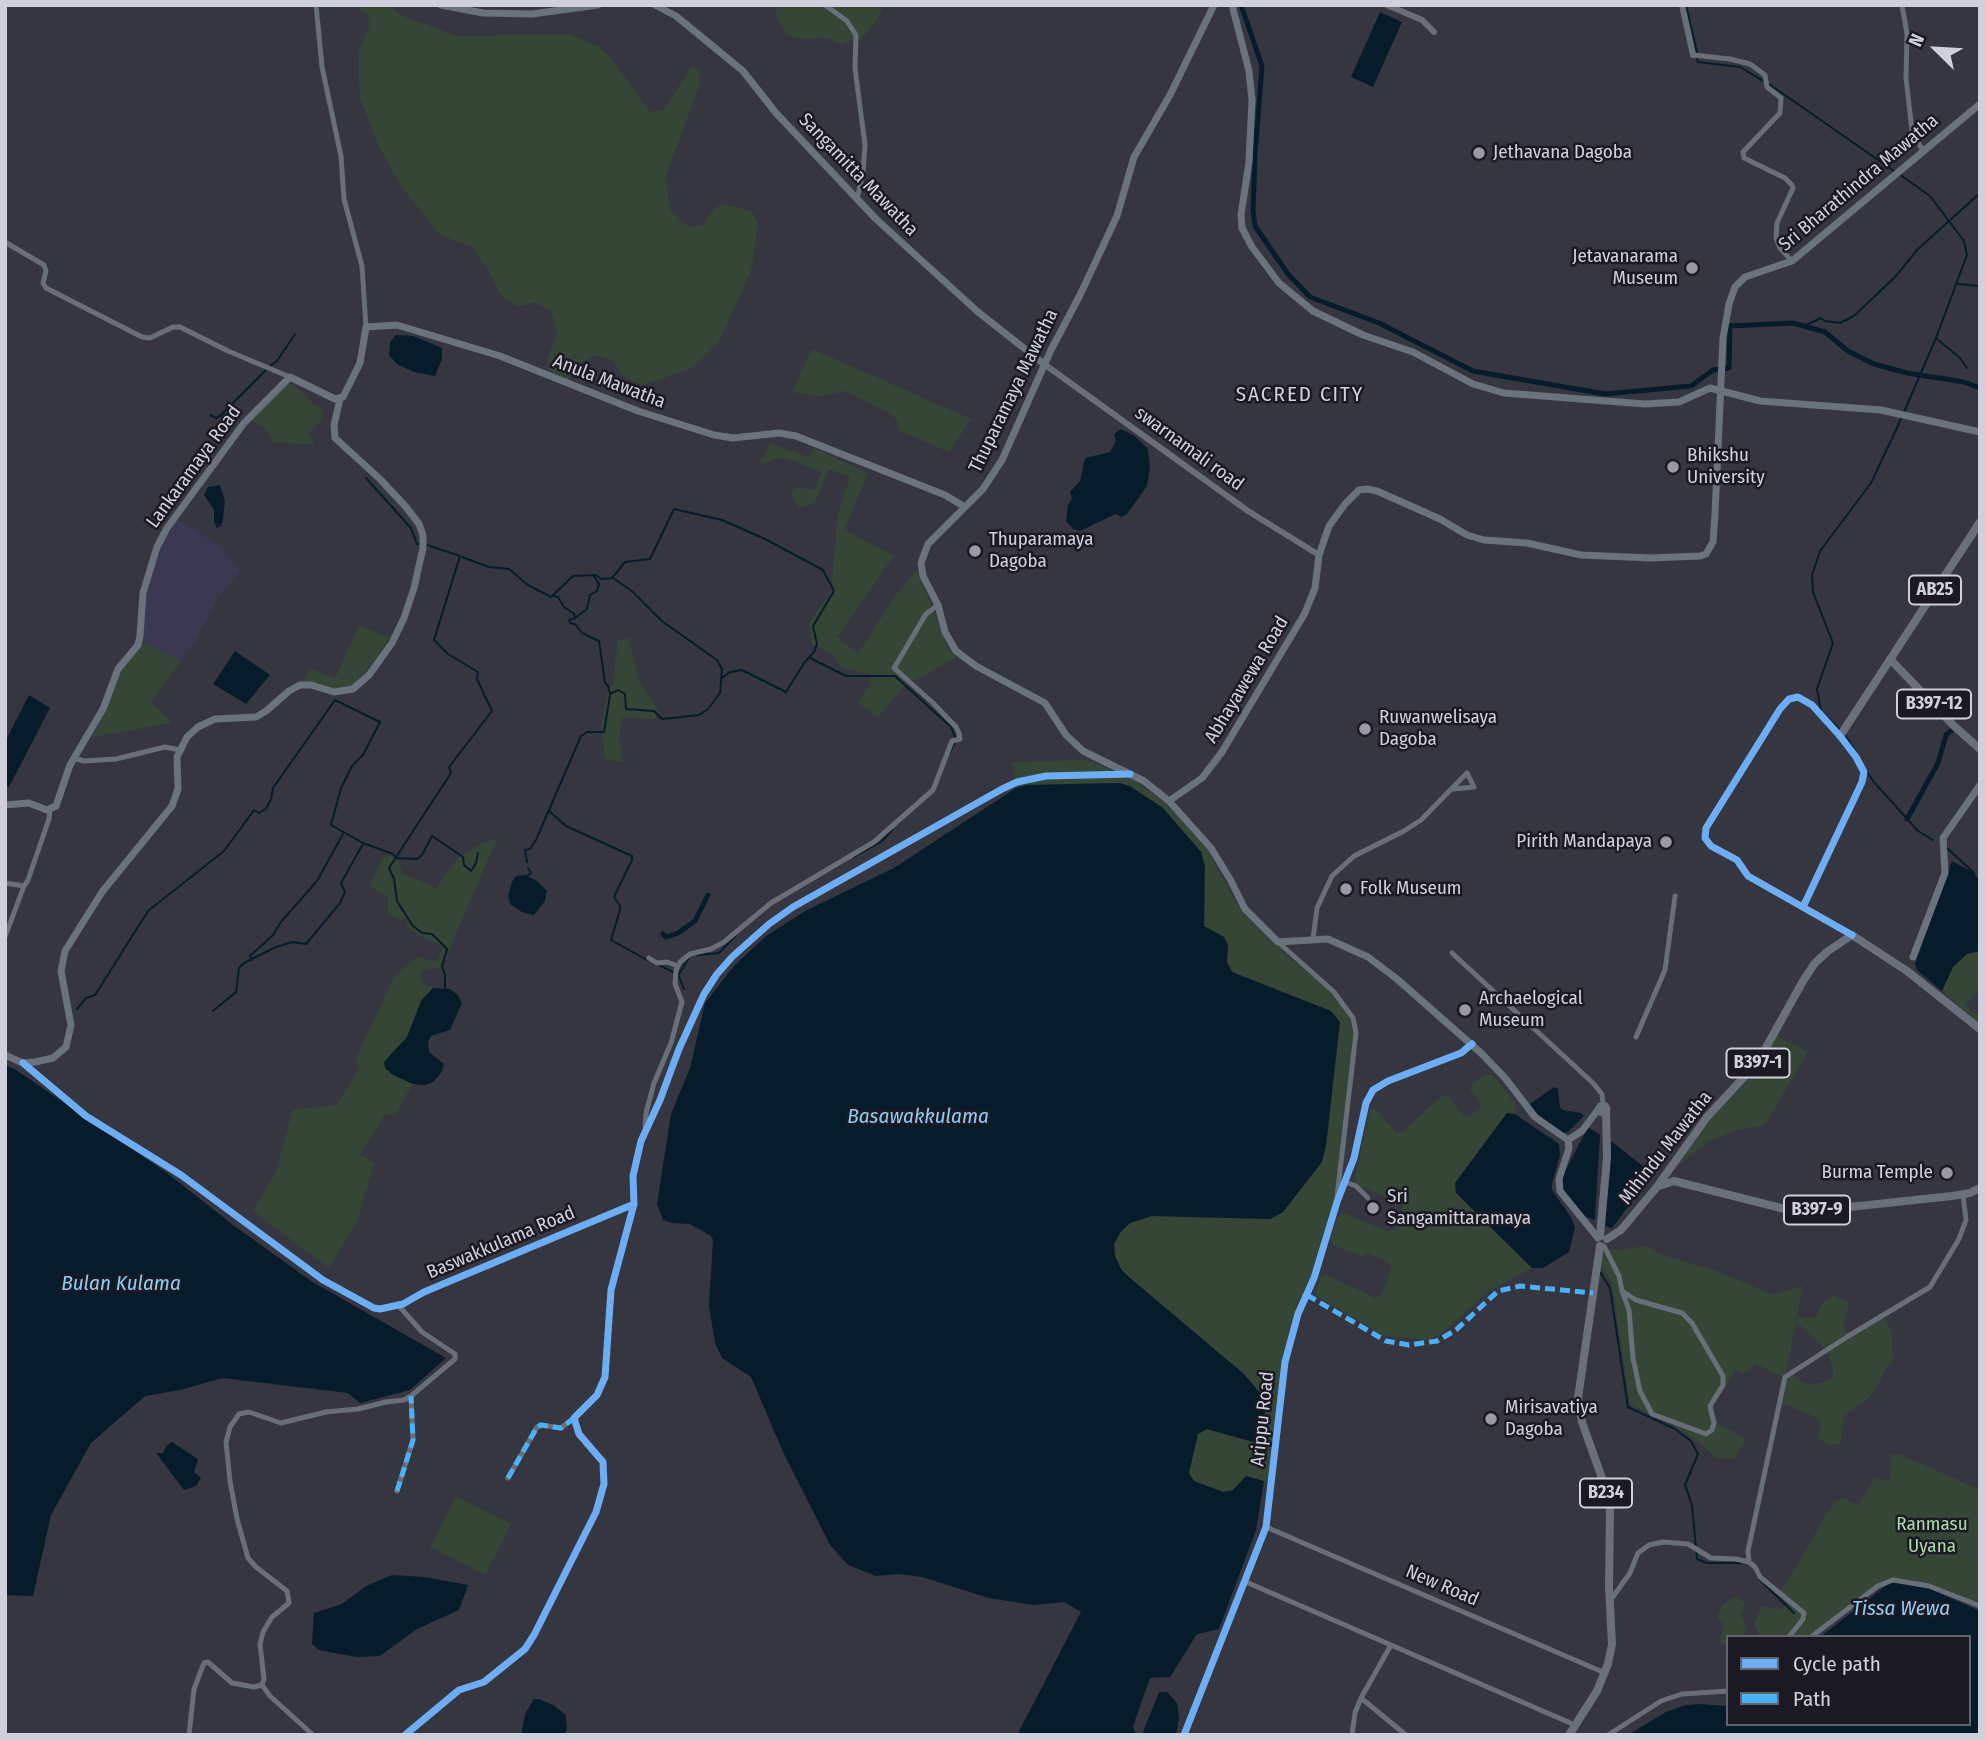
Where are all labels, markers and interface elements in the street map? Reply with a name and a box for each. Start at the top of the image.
north arrow [1901,14,1971,84]
text: N [1904,30,1929,50]
street label: Sangamitta Mawatha [794,109,922,241]
street label: Sri Bharathindra Mawatha [1775,110,1943,256]
place label: Jethavana Dagoba [1493,142,1632,164]
marker: Jethavana Dagoba [1471,145,1487,161]
place label: Jetavanarama Museum [1572,246,1678,290]
marker: Jetavanarama Museum [1684,260,1700,276]
street label: Thuparamaya Mawatha [965,306,1063,476]
street label: Anula Mawatha [550,350,668,414]
district label: SACRED CITY [1237,382,1363,408]
street label: Lankaramaya Road [142,401,246,533]
street label: swarnamali road [1130,402,1248,496]
place label: Bhikshu University [1687,445,1765,489]
marker: Bhikshu University [1665,459,1681,475]
place label: Thuparamaya Dagoba [989,529,1093,573]
marker: Thuparamaya Dagoba [967,543,983,559]
road number: AB25 [1909,576,1961,604]
street label: Abhayawewa Road [1200,613,1294,747]
road number: B397-12 [1897,690,1971,718]
place label: Ruwanwelisaya Dagoba [1379,707,1497,751]
marker: Ruwanwelisaya Dagoba [1357,721,1373,737]
place label: Pirith Mandapaya [1516,831,1652,853]
marker: Pirith Mandapaya [1658,834,1674,850]
place label: Folk Museum [1360,878,1461,900]
marker: Folk Museum [1338,881,1354,897]
place label: Archaelogical Museum [1479,988,1583,1032]
marker: Archaelogical Museum [1457,1002,1473,1018]
road number: B397-1 [1726,1048,1790,1078]
street label: Mihindu Mawatha [1615,1087,1717,1209]
water label: Basawakkulama [847,1104,989,1130]
place label: Burma Temple [1821,1162,1933,1184]
marker: Burma Temple [1939,1165,1955,1181]
place label: Sri Sangamittaramaya [1387,1186,1531,1230]
road number: B397-9 [1784,1196,1850,1224]
marker: Sri Sangamittaramaya [1365,1200,1381,1216]
street label: Baswakkulama Road [424,1202,578,1284]
water label: Bulan Kulama [61,1271,181,1297]
street label: Arippu Road [1247,1370,1279,1468]
place label: Mirisavatiya Dagoba [1505,1397,1598,1441]
marker: Mirisavatiya Dagoba [1483,1411,1499,1427]
road number: B234 [1580,1478,1632,1508]
park label: Ranmasu Uyana [1896,1514,1968,1558]
street label: New Road [1402,1560,1482,1612]
water label: Tissa Wewa [1852,1596,1950,1622]
legend [1726,1635,1971,1726]
text: Cycle path [1793,1651,1881,1677]
text: Path [1793,1686,1831,1712]

